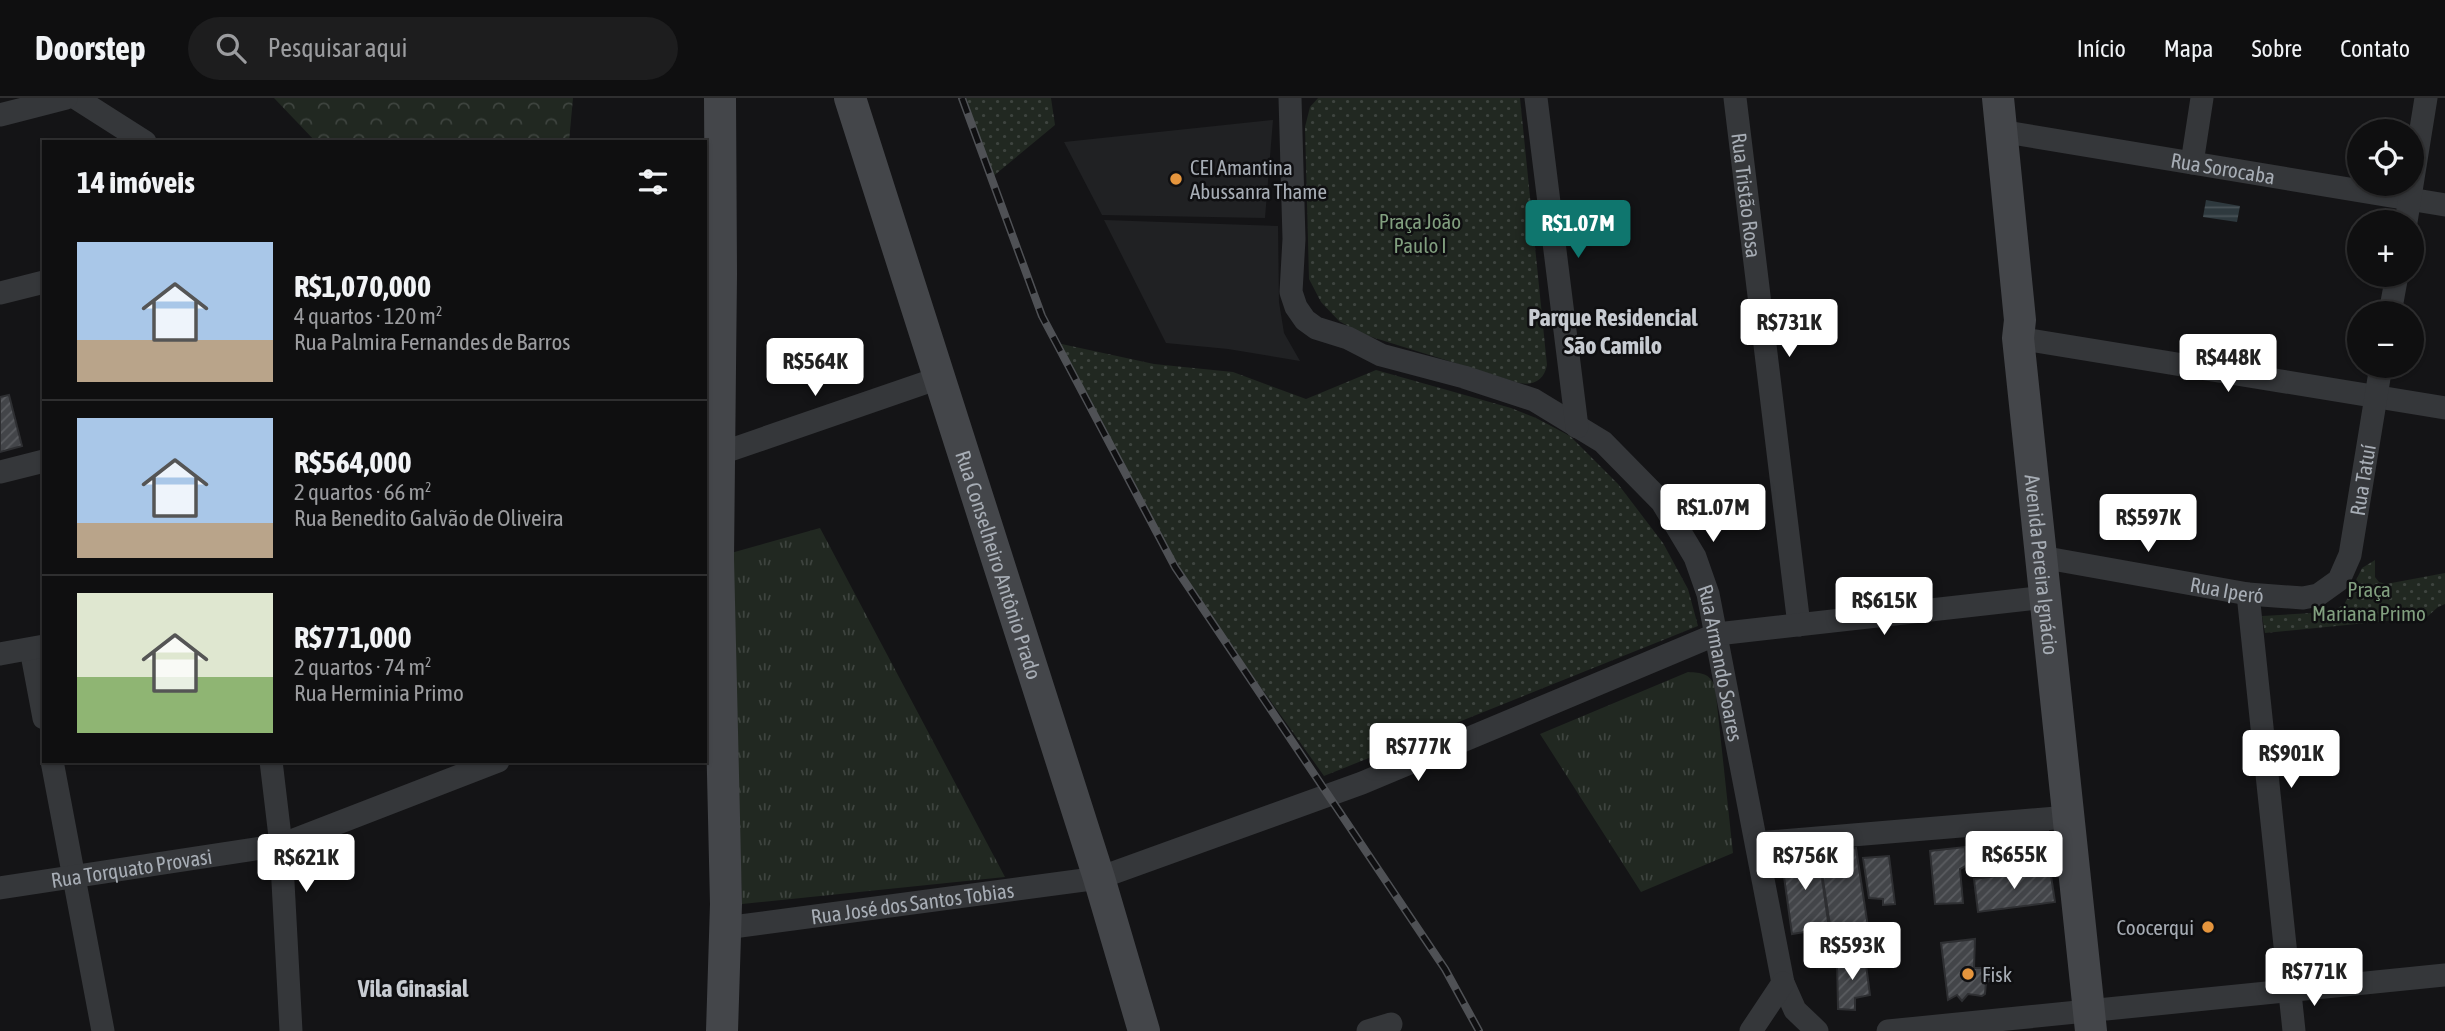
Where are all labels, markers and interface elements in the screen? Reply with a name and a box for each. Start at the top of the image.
search box [188,17,678,80]
text: Doorstep [35,29,146,67]
icon: search [212,29,250,67]
text: Pesquisar aqui [268,33,407,63]
text: Início [2077,35,2126,62]
text: Mapa [2164,35,2214,62]
text: Sobre [2252,35,2302,62]
text: Contato [2340,35,2410,62]
map controls [2347,119,2424,378]
button: locate [2347,119,2424,196]
street label: Rua Tristão Rosa [1727,131,1766,259]
street label: Rua Sorocaba [2169,148,2277,189]
place label: CEI Amantina Abussanra Thame [1190,155,1327,203]
icon: filters [634,163,672,201]
text: 14 imóveis [77,165,195,199]
marker: CEI Amantina Abussanra Thame [1168,171,1184,187]
pin: R$1.07M [1513,200,1643,260]
park label: Praça João Paulo I [1379,209,1461,257]
text: R$1.07M [1541,210,1615,236]
button: + [2347,210,2424,287]
text: R$1,070,000 [294,269,431,303]
icon: home [133,270,217,354]
pin: R$731K [1732,300,1846,359]
button: − [2347,301,2424,378]
text: 4 quartos · 120 m² [294,303,442,329]
district label: Parque Residencial São Camilo [1528,304,1698,359]
text: R$731K [1757,309,1821,335]
text: Rua Palmira Fernandes de Barros [294,329,570,355]
pin: R$448K [2171,334,2285,394]
pin: R$564K [758,338,872,398]
text: R$448K [2196,344,2260,370]
text: R$564K [783,348,847,374]
street label: Rua Tatuí [2345,442,2380,517]
text: R$564,000 [294,445,412,479]
icon: home [133,446,217,530]
street label: Rua Conselheiro Antônio Prado [951,447,1047,682]
street label: Avenida Pereira Ignácio [2020,473,2063,656]
text: 2 quartos · 66 m² [294,479,432,505]
pin: R$1.07M [1648,484,1778,544]
text: R$1.07M [1676,494,1750,520]
pin: R$597K [2091,494,2205,554]
text: R$597K [2116,504,2180,530]
text: Rua Benedito Galvão de Oliveira [294,505,564,531]
street label: Rua Iperó [2188,572,2265,607]
park label: Praça Mariana Primo [2312,577,2426,625]
pin: R$615K [1827,578,1941,637]
street label: Rua Armando Soares [1694,581,1748,743]
text: R$615K [1852,587,1916,613]
text: R$771,000 [294,620,412,654]
icon: home [133,621,217,705]
text: 2 quartos · 74 m² [294,654,432,680]
text: Rua Herminia Primo [294,680,464,706]
pin: R$777K [1361,724,1475,783]
pin: R$901K [2234,730,2348,790]
text: R$777K [1386,733,1450,759]
text: R$901K [2259,740,2323,766]
pin: R$756K [1748,832,1862,892]
pin: R$655K [1957,832,2071,891]
pin: R$621K [249,834,363,894]
text: R$655K [1982,841,2046,867]
text: R$756K [1773,842,1837,868]
street label: Rua Torquato Provasi [49,844,214,892]
text: R$621K [274,844,338,870]
street label: Rua José dos Santos Tobias [809,878,1015,928]
place label: Coocerqui [2116,915,2194,939]
marker: Coocerqui [2200,919,2216,935]
pin: R$593K [1795,922,1909,982]
text: R$593K [1820,932,1884,958]
pin: R$771K [2257,948,2371,1008]
text: R$771K [2282,958,2346,984]
place label: Fisk [1982,962,2012,986]
marker: Fisk [1960,966,1976,982]
district label: Vila Ginasial [357,975,469,1002]

